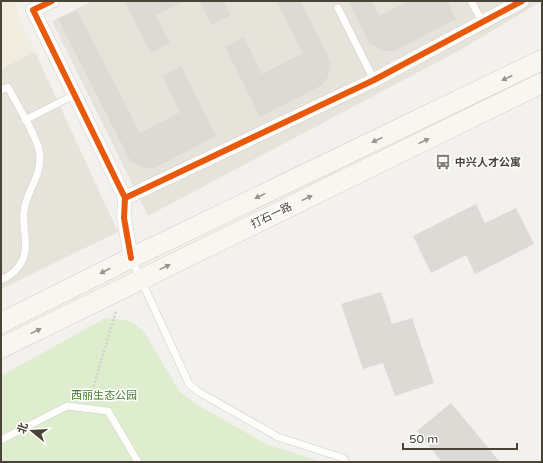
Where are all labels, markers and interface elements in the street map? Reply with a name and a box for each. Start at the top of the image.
one-way arrow [501,74,513,81]
one-way arrow [372,137,383,143]
one-way arrow [418,138,430,144]
bus stop icon: 中兴人才公寓 [434,153,452,171]
place label: 中兴人才公寓 [455,156,521,169]
one-way arrow [254,193,266,199]
one-way arrow [301,195,313,201]
street label: 打石一路 [249,200,294,231]
one-way arrow [159,264,171,270]
one-way arrow [100,268,111,274]
one-way arrow [30,328,42,334]
park label: 西丽生态公园 [71,389,137,402]
north arrow [12,411,52,451]
text: 北 [15,421,31,435]
scale bar [403,425,517,451]
text: 50 m [409,432,438,446]

